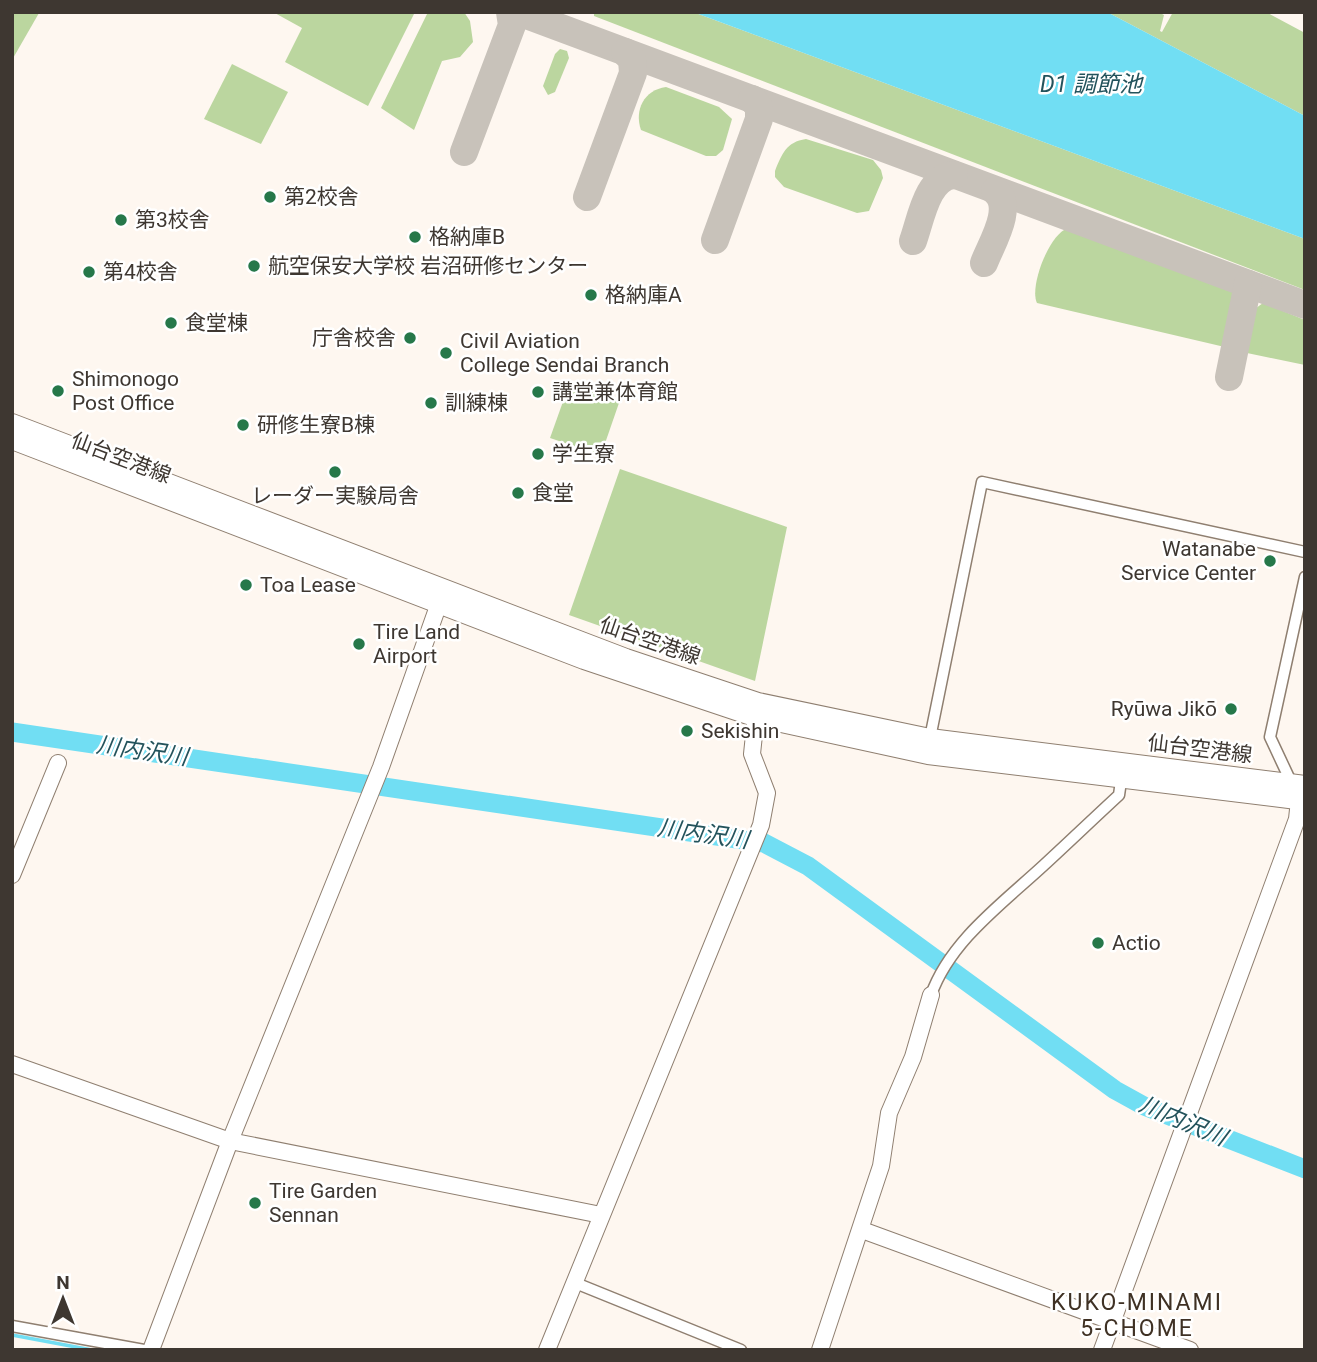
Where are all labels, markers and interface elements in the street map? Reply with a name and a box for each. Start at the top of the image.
water label: D1 調節池 [1040,71,1144,98]
place label: 第2校舎 [284,185,359,209]
marker: 第2校舎 [262,189,278,205]
place label: 第3校舎 [135,208,210,232]
marker: 第3校舎 [113,212,129,228]
place label: 格納庫B [429,225,505,249]
marker: 格納庫B [407,229,423,245]
place label: 航空保安大学校 岩沼研修センター [268,254,588,278]
marker: 航空保安大学校 岩沼研修センター [246,258,262,274]
place label: 第4校舎 [103,260,178,284]
marker: 第4校舎 [81,264,97,280]
place label: 格納庫A [605,283,682,307]
marker: 格納庫A [583,287,599,303]
place label: 食堂棟 [185,311,248,335]
marker: 食堂棟 [163,315,179,331]
place label: 庁舎校舎 [312,326,396,350]
place label: Civil Aviation College Sendai Branch [460,329,669,377]
marker: 庁舎校舎 [402,330,418,346]
marker: Civil Aviation College Sendai Branch [438,345,454,361]
place label: Shimonogo Post Office [72,367,179,415]
place label: 講堂兼体育館 [552,380,678,404]
marker: Shimonogo Post Office [50,383,66,399]
marker: 講堂兼体育館 [530,384,546,400]
place label: 訓練棟 [445,391,508,415]
marker: 訓練棟 [423,395,439,411]
place label: 研修生寮B棟 [257,413,375,437]
marker: 研修生寮B棟 [235,417,251,433]
street label: 仙台空港線 [68,428,174,488]
place label: 学生寮 [552,442,615,466]
marker: 学生寮 [530,446,546,462]
marker: レーダー実験局舎 [327,464,343,480]
place label: 食堂 [532,481,574,505]
place label: レーダー実験局舎 [251,484,419,508]
marker: 食堂 [510,485,526,501]
place label: Watanabe Service Center [1121,537,1256,585]
marker: Watanabe Service Center [1262,553,1278,569]
place label: Toa Lease [260,573,356,597]
marker: Toa Lease [238,577,254,593]
street label: 仙台空港線 [596,613,704,669]
place label: Tire Land Airport [373,620,460,668]
marker: Tire Land Airport [351,636,367,652]
place label: Ryūwa Jikō [1111,697,1217,721]
marker: Ryūwa Jikō [1223,701,1239,717]
place label: Sekishin [701,719,779,743]
marker: Sekishin [679,723,695,739]
water label: 川内沢川 [95,731,192,771]
street label: 仙台空港線 [1146,731,1254,767]
water label: 川内沢川 [656,814,753,854]
place label: Actio [1112,931,1161,955]
marker: Actio [1090,935,1106,951]
water label: 川内沢川 [1135,1091,1233,1153]
place label: Tire Garden Sennan [269,1179,377,1227]
marker: Tire Garden Sennan [247,1195,263,1211]
north arrow [28,1264,98,1334]
text: N [56,1271,70,1294]
district label: KUKO-MINAMI 5-CHOME [1051,1289,1223,1342]

